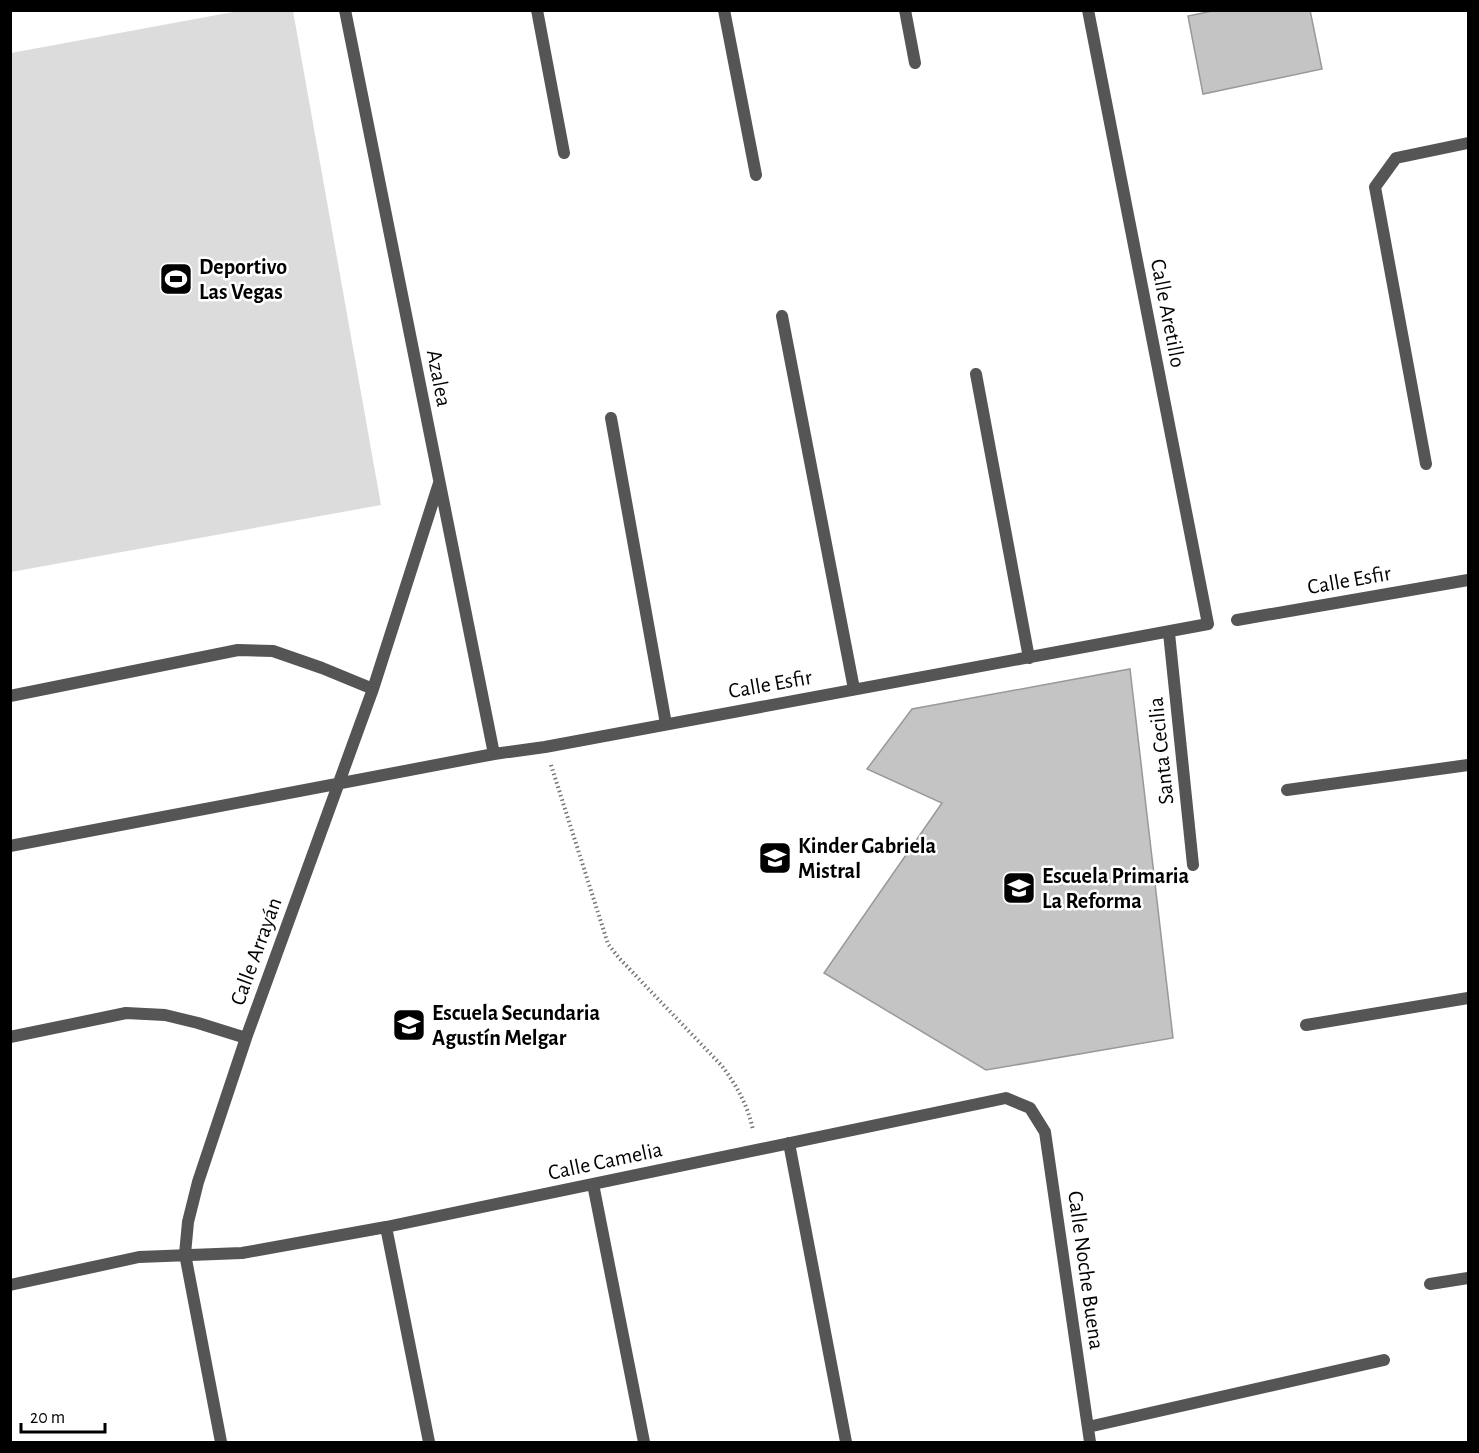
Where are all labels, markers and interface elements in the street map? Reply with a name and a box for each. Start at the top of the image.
place label: Deportivo Las Vegas [199,256,287,303]
street label: Calle Aretillo [1147,257,1189,369]
sports icon: Deportivo Las Vegas [158,261,194,297]
street label: Azalea [423,348,455,409]
street label: Calle Esfir [1306,562,1393,598]
street label: Calle Esfir [727,666,814,702]
street label: Santa Cecilia [1144,696,1178,806]
place label: Kinder Gabriela Mistral [798,835,937,882]
school or university icon: Kinder Gabriela Mistral [757,840,793,876]
place label: Escuela Primaria La Reforma [1042,865,1190,912]
school or university icon: Escuela Primaria La Reforma [1001,870,1037,906]
street label: Calle Arrayán [226,895,286,1008]
place label: Escuela Secundaria Agustín Melgar [432,1002,600,1049]
school or university icon: Escuela Secundaria Agustín Melgar [391,1007,427,1043]
street label: Calle Camelia [546,1138,664,1184]
street label: Calle Noche Buena [1064,1189,1108,1351]
scale bar [21,1396,105,1434]
text: 20 m [30,1409,65,1427]

